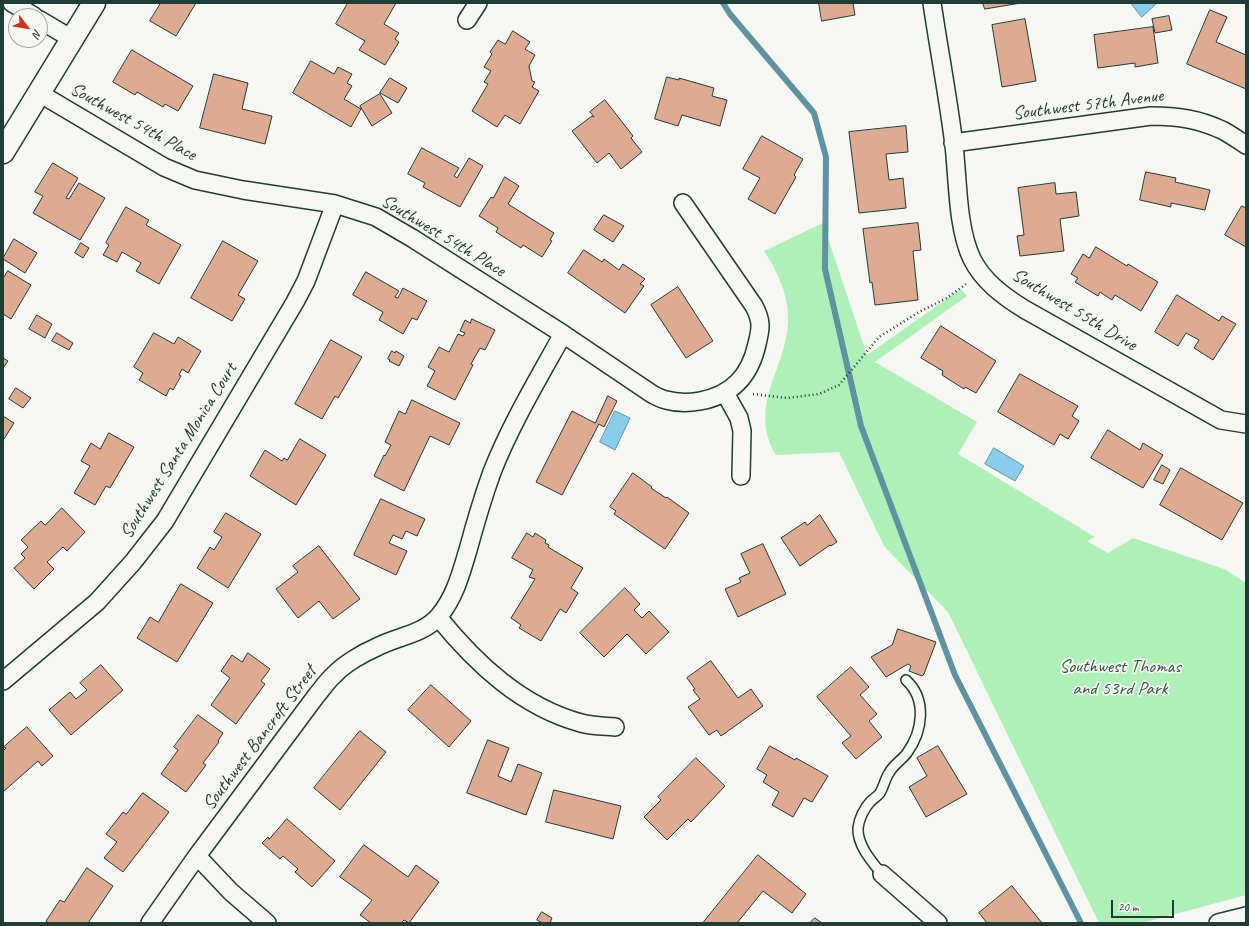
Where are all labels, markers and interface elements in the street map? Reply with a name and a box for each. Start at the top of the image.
north arrow [8,8,48,48]
text: N [30,27,45,40]
street label: Southwest 54th Place [66,78,200,166]
street label: Southwest 57th Avenue [1012,84,1164,126]
street label: Southwest 54th Place [377,190,509,282]
street label: Southwest 55th Drive [1007,264,1141,356]
street label: Southwest Santa Monica Court [116,359,242,543]
park label: Southwest Thomas and 53rd Park [1059,656,1181,700]
street label: Southwest Bancroft Street [198,661,322,815]
scale bar [1113,892,1176,918]
text: 20 m [1118,899,1138,915]

